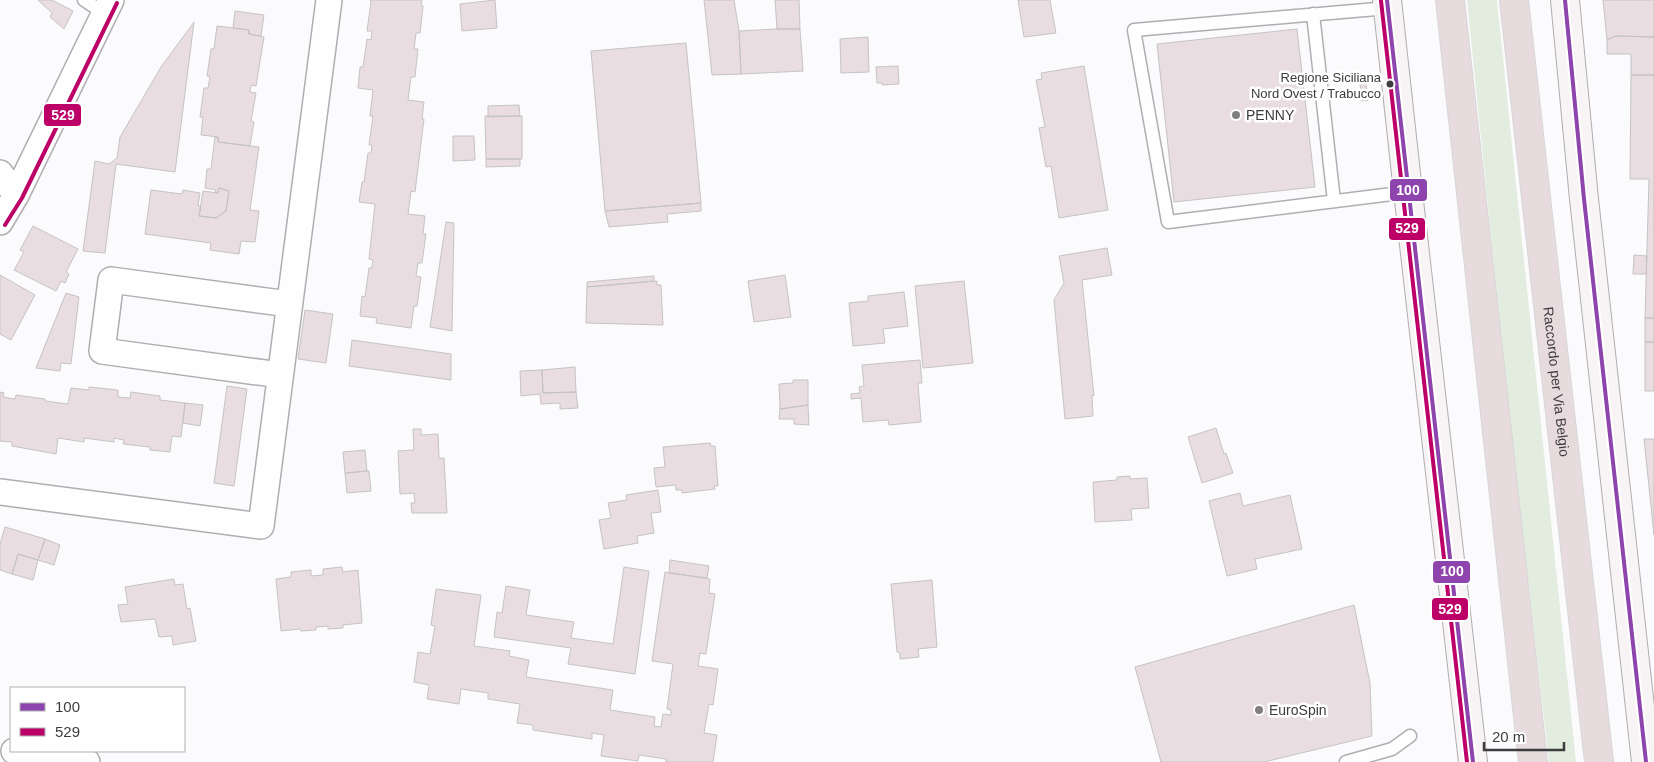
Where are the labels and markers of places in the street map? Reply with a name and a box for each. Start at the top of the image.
place label: Regione Siciliana Nord Ovest / Trabucco [1251,70,1382,101]
marker: Regione Siciliana Nord Ovest / Trabucco [1385,79,1395,89]
place label: PENNY [1246,107,1295,123]
marker: PENNY [1230,109,1242,121]
place label: EuroSpin [1269,702,1327,718]
marker: EuroSpin [1253,704,1265,716]

